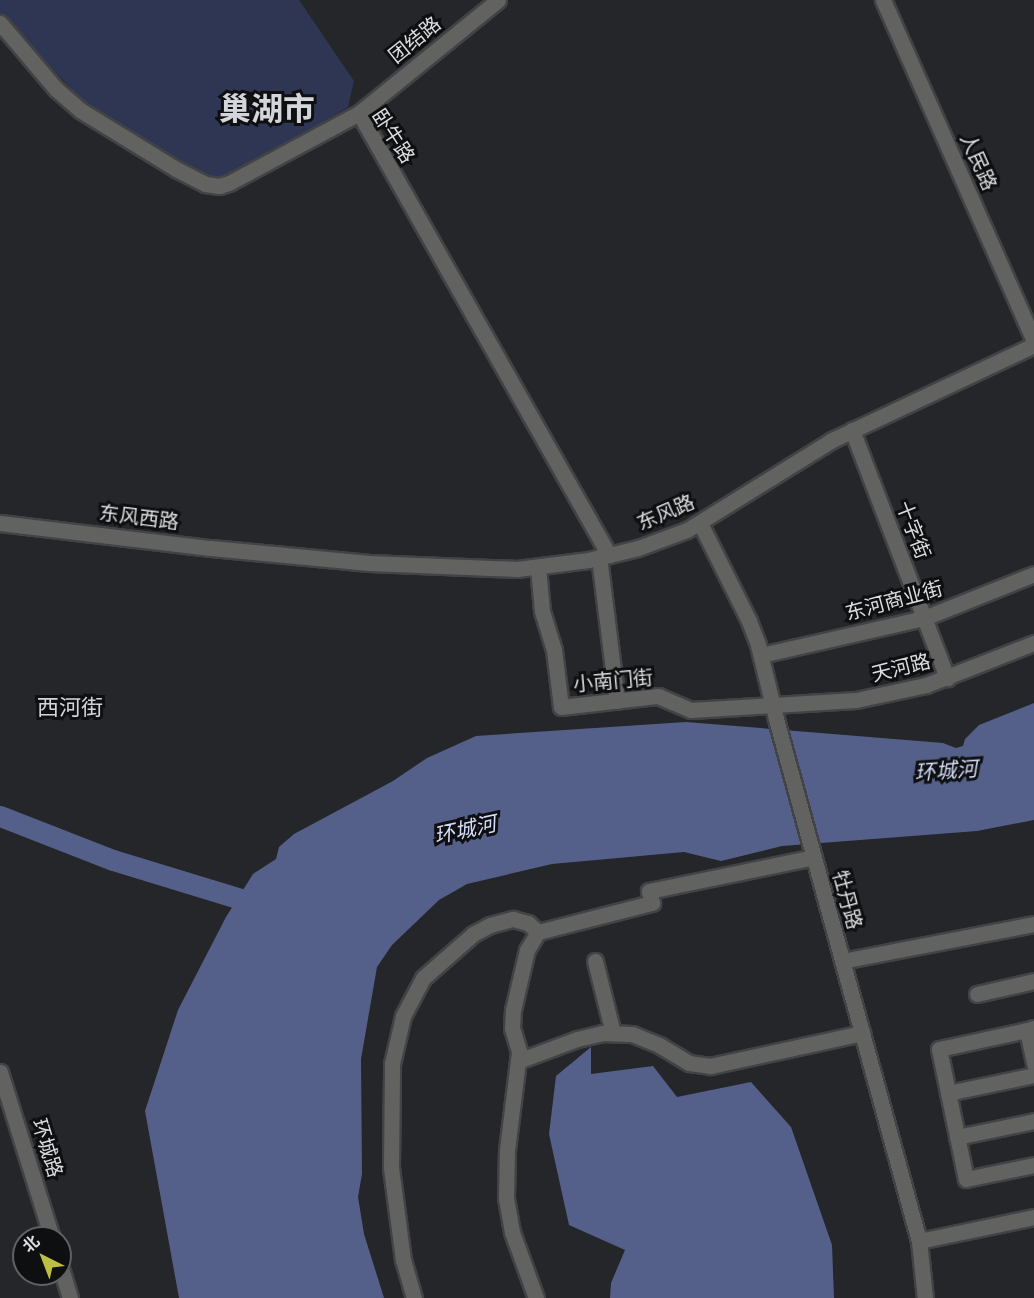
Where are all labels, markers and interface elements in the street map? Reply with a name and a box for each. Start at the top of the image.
street label: 团结路 [384,12,446,68]
district label: 巢湖市 [219,90,315,128]
street label: 卧牛路 [367,104,419,168]
street label: 人民路 [955,130,1001,194]
street label: 东风路 [634,490,698,536]
street label: 十字街 [891,498,935,562]
street label: 东风西路 [98,501,180,535]
street label: 东河商业街 [843,576,945,626]
street label: 天河路 [869,649,933,687]
street label: 小南门街 [572,666,654,696]
district label: 西河街 [37,695,103,721]
water label: 环城河 [914,756,978,786]
water label: 环城河 [432,811,498,849]
street label: 牡丹路 [828,868,866,932]
street label: 环城路 [27,1116,67,1180]
north arrow [12,1226,72,1286]
text: 北 [17,1230,45,1258]

